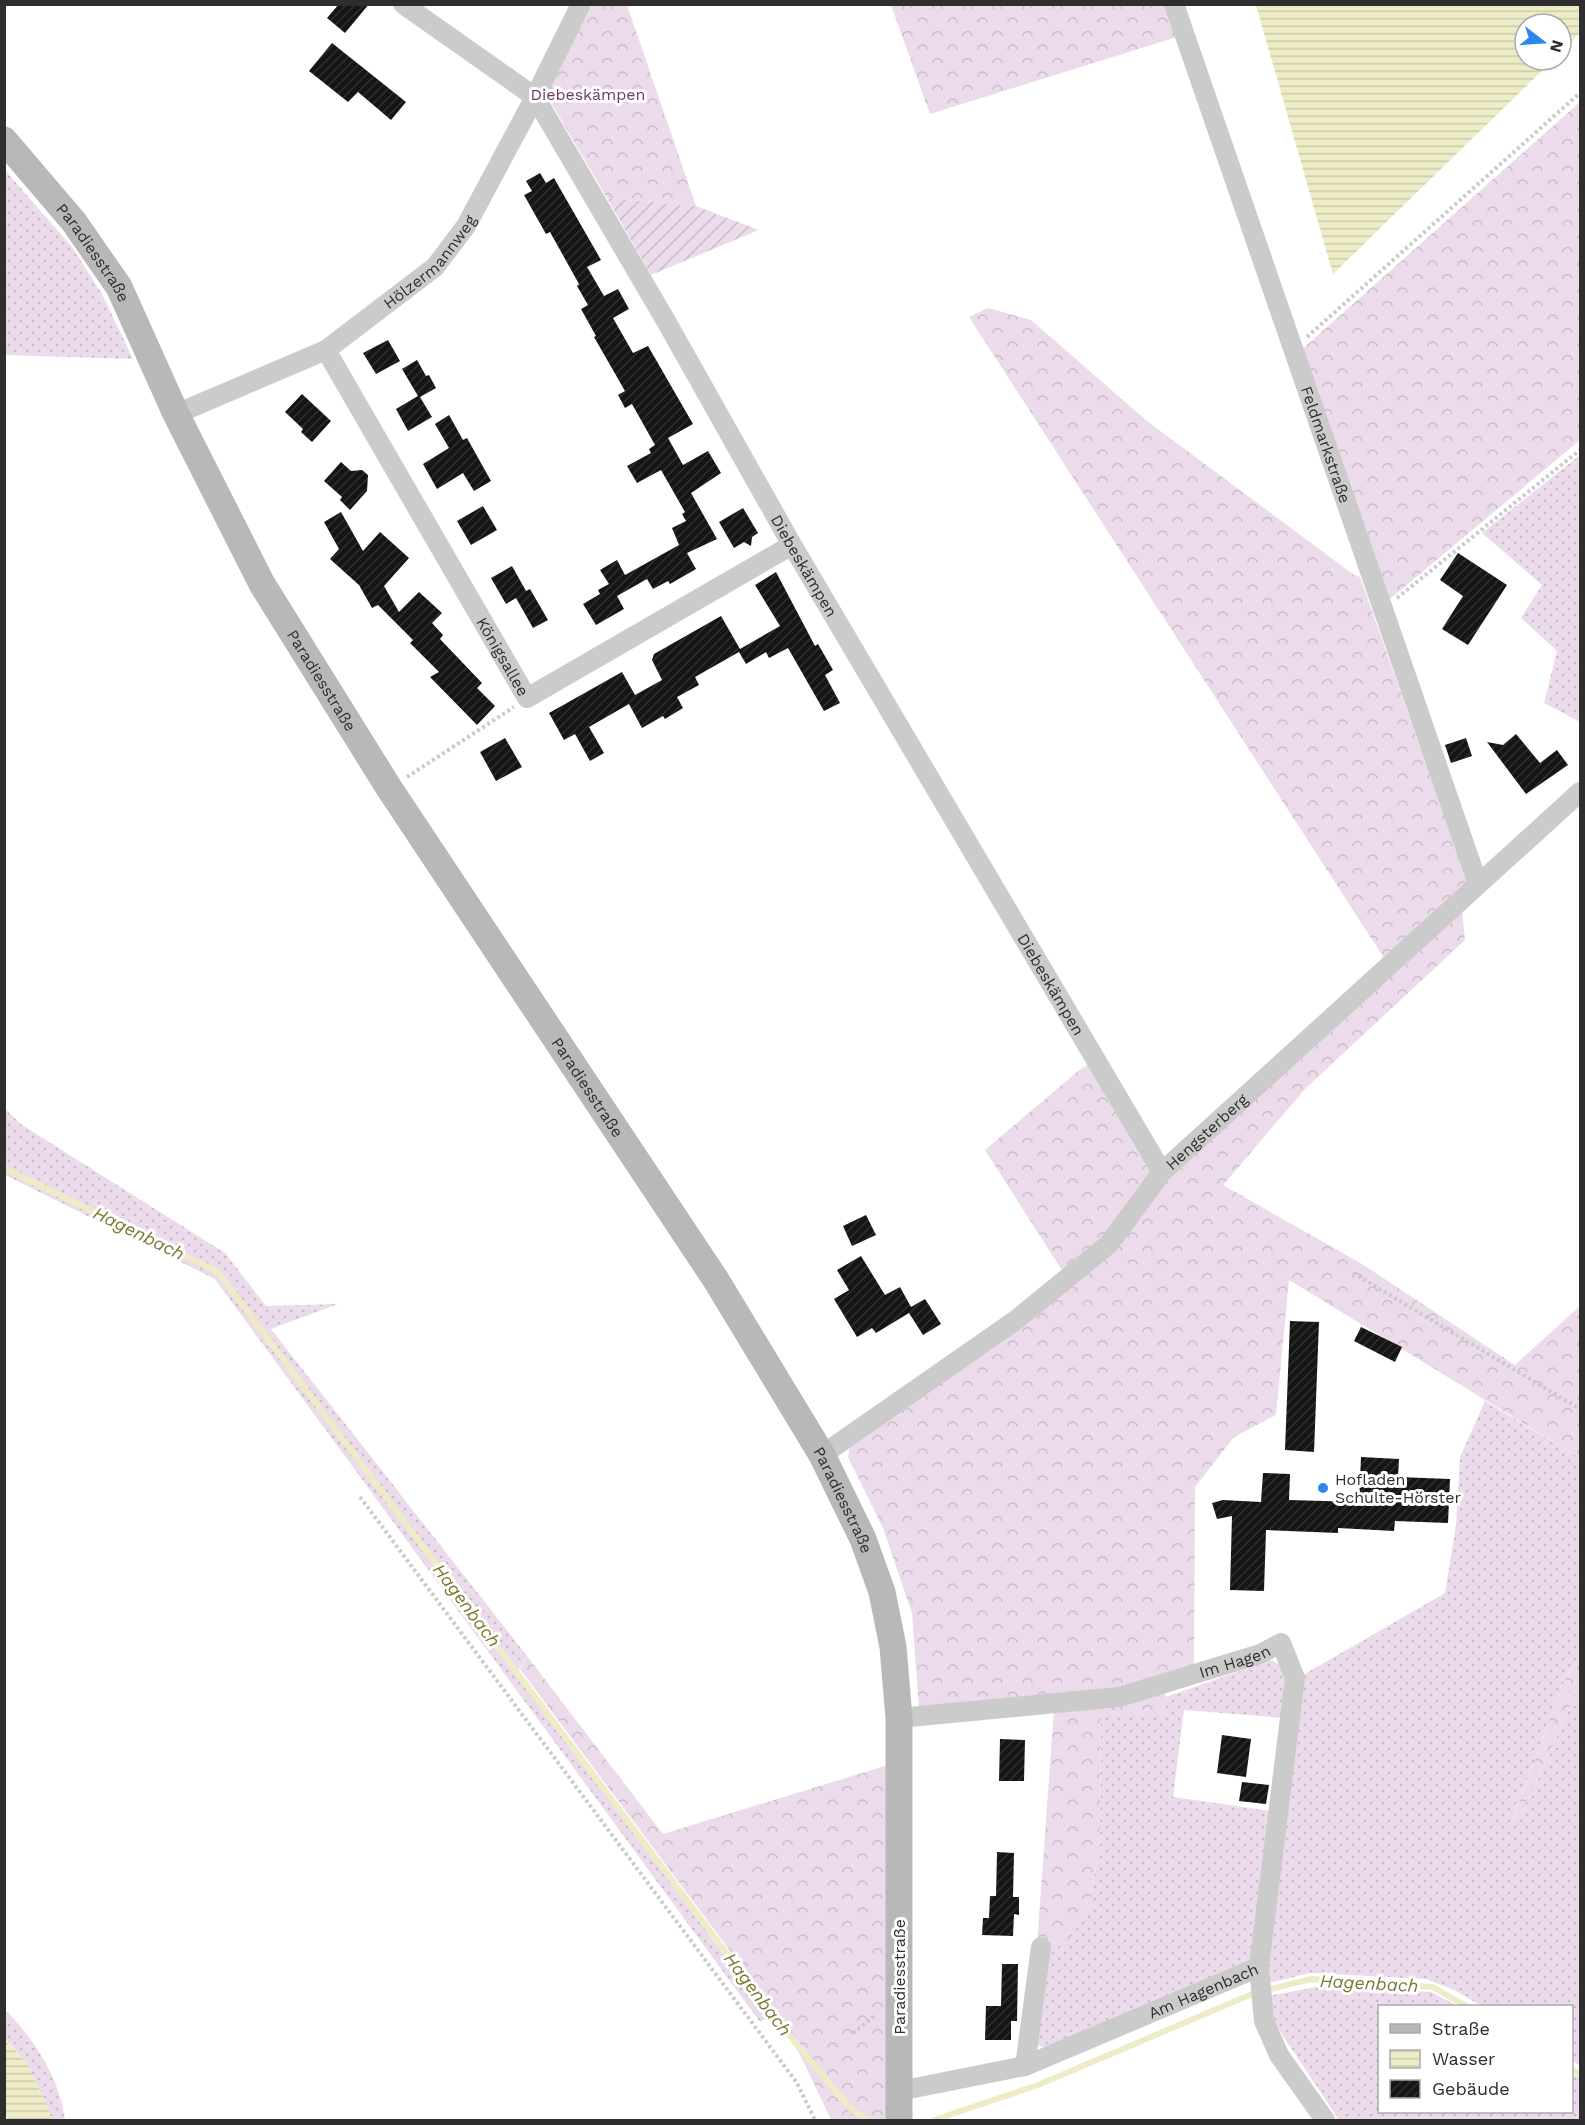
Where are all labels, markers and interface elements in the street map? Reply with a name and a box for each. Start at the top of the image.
north arrow [1513,12,1573,72]
text: N [1546,38,1568,55]
park label: Diebeskämpen [530,85,646,104]
street label: Paradiesstraße [53,199,134,305]
street label: Hölzermannweg [379,211,480,313]
street label: Feldmarkstraße [1297,383,1355,505]
street label: Diebeskämpen [767,511,842,620]
street label: Königsallee [473,614,533,699]
street label: Paradiesstraße [283,626,361,734]
street label: Diebeskämpen [1014,930,1089,1039]
street label: Paradiesstraße [548,1034,628,1141]
street label: Hengsterberg [1162,1089,1252,1174]
water label: Hagenbach [90,1202,188,1264]
street label: Paradiesstraße [810,1443,877,1556]
place label: Hofladen Schulte-Hörster [1335,1470,1461,1507]
marker: Hofladen Schulte-Hörster [1316,1481,1330,1495]
water label: Hagenbach [429,1559,505,1651]
street label: Im Hagen [1197,1641,1274,1682]
street label: Paradiesstraße [890,1919,909,2035]
water label: Hagenbach [720,1948,796,2040]
street label: Am Hagenbach [1145,1959,1261,2022]
water label: Hagenbach [1319,1970,1419,1996]
legend [1378,2005,1573,2113]
text: Straße [1432,2018,1490,2039]
text: Wasser [1432,2048,1495,2069]
text: Gebäude [1432,2078,1510,2099]

